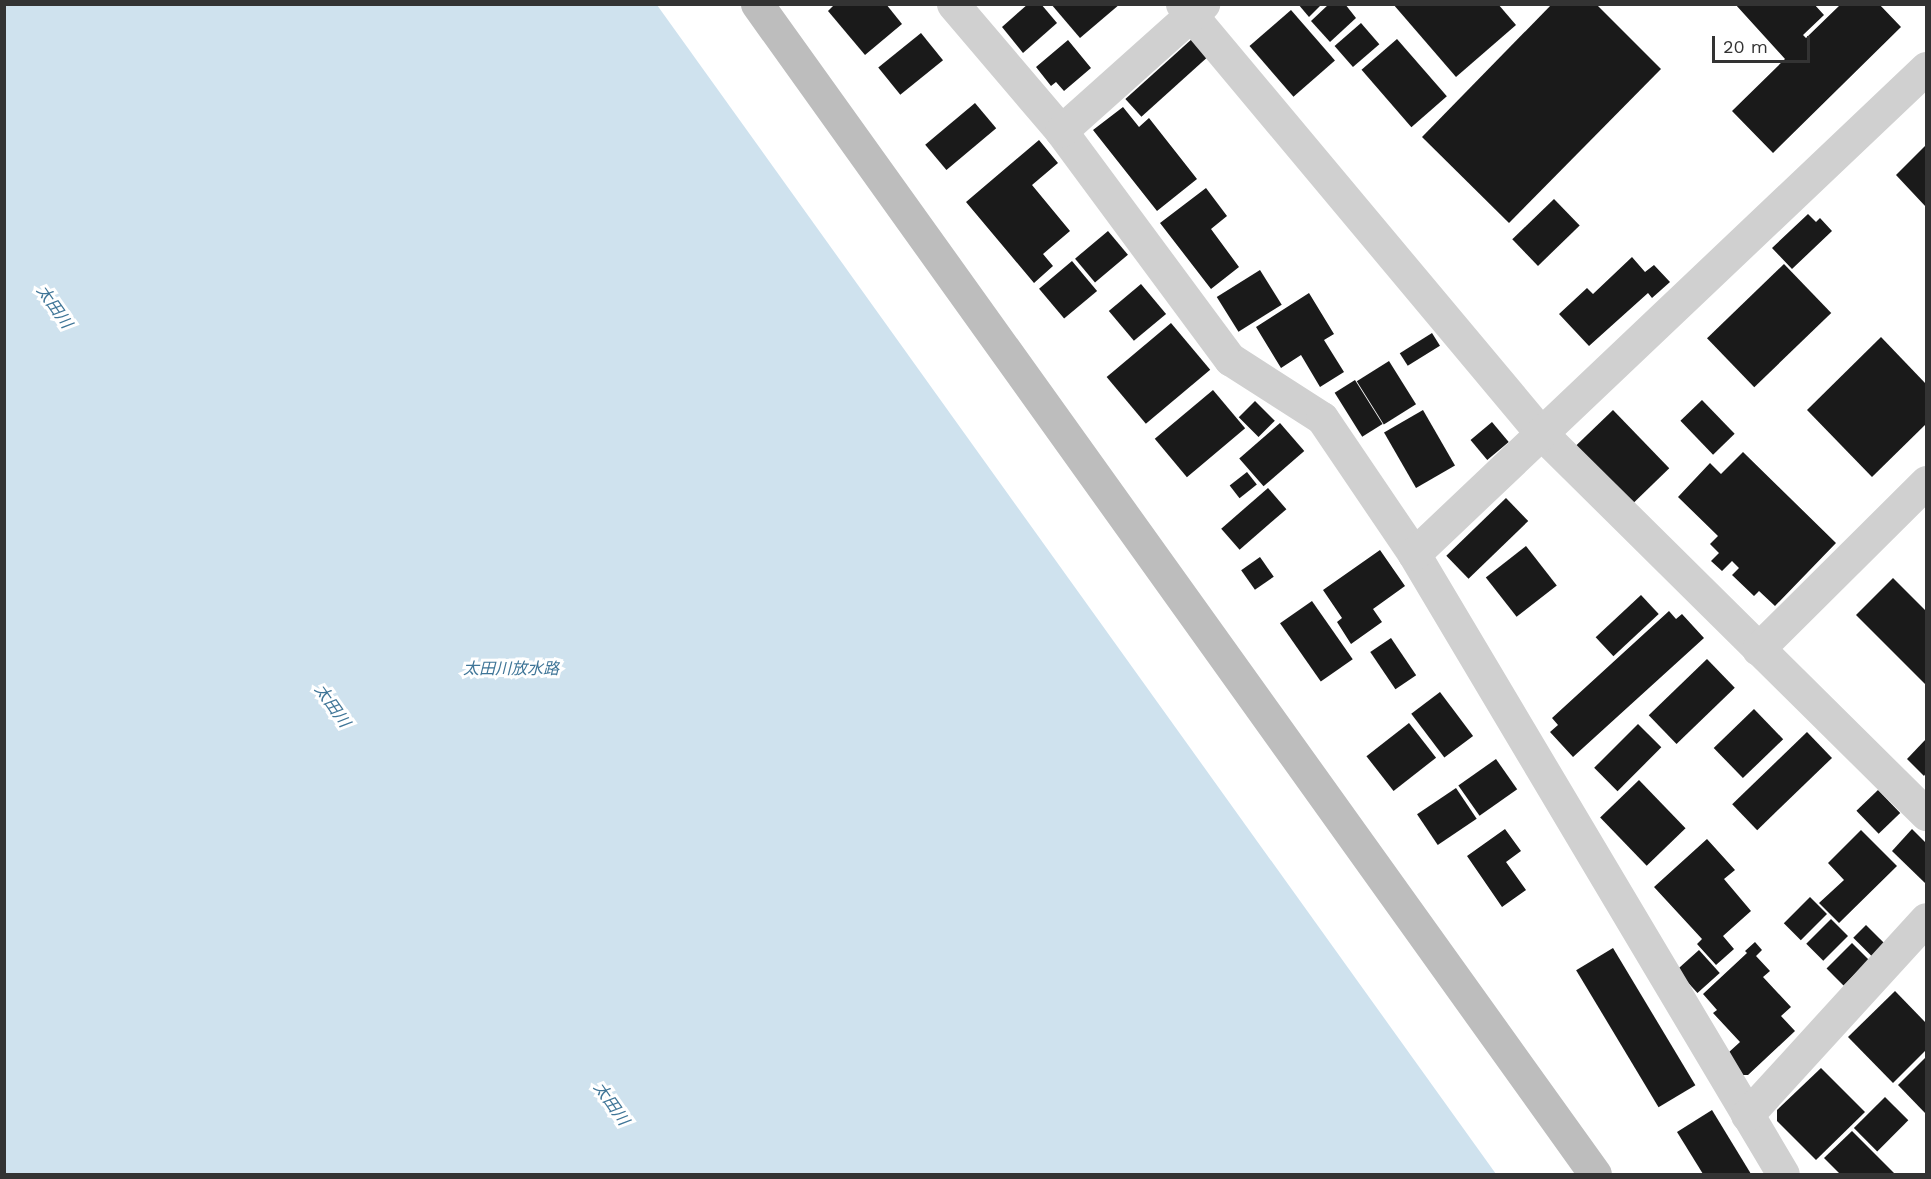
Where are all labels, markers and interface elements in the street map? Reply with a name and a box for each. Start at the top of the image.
scale bar [1715,24,1812,62]
text: 20 m [1723,36,1768,57]
water label: 太田川 [32,282,76,332]
water label: 太田川放水路 [463,659,559,679]
water label: 太田川 [310,681,354,731]
water label: 太田川 [589,1079,633,1129]

